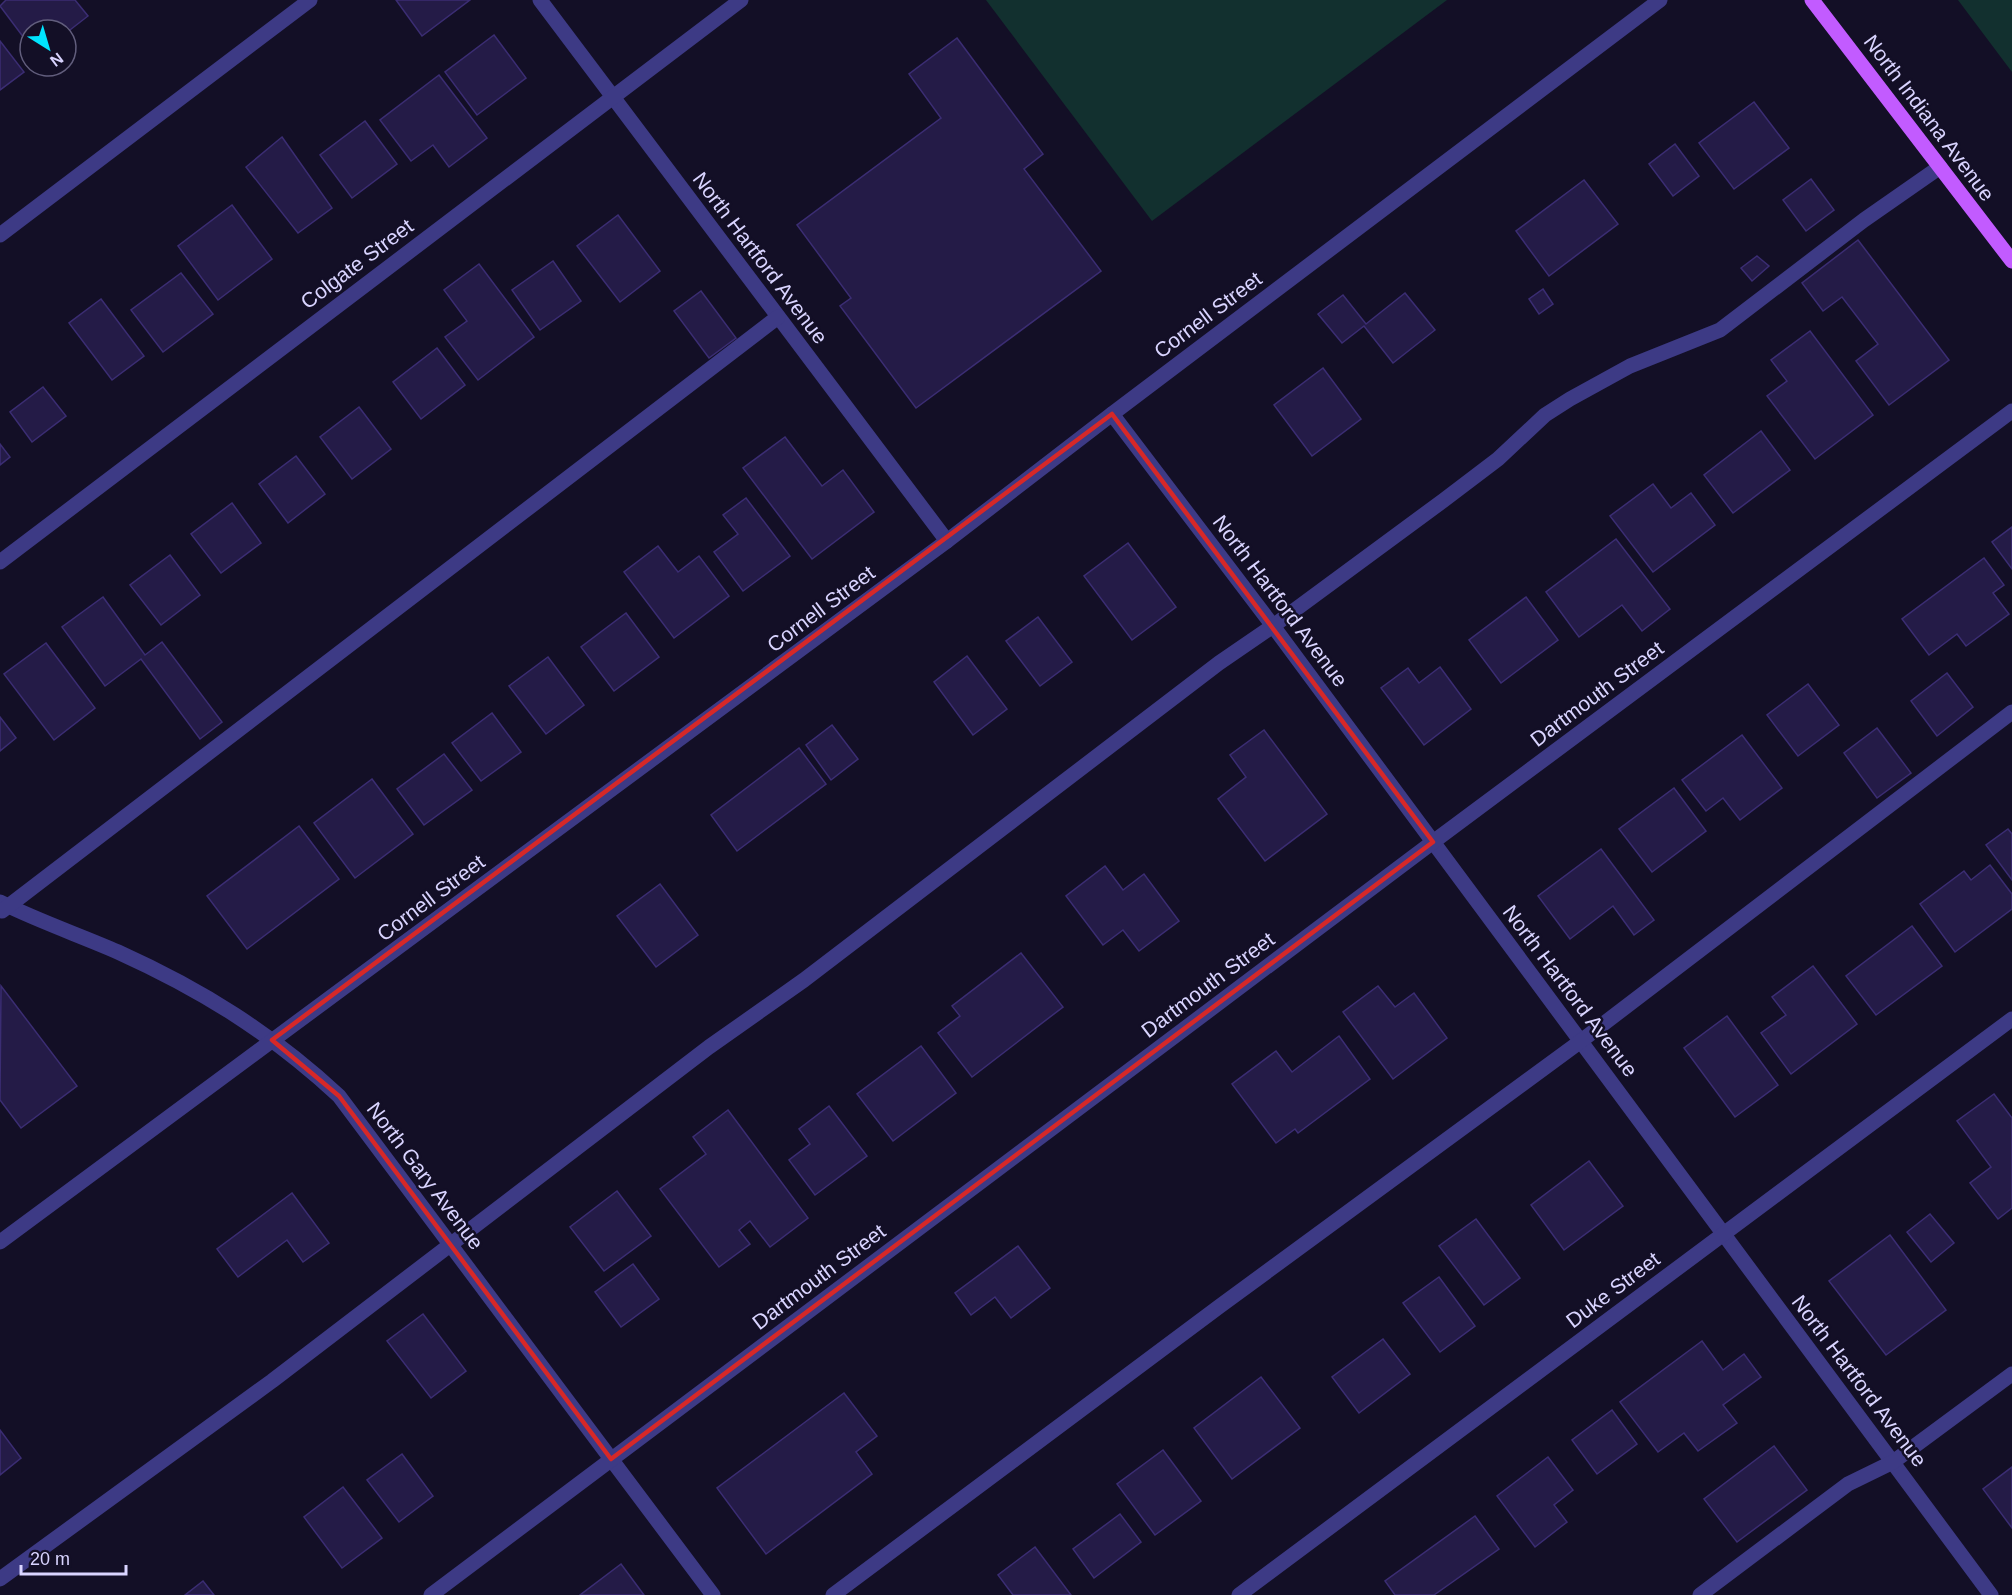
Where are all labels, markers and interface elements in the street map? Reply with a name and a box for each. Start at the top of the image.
north arrow [18,18,78,78]
street label: North Indiana Avenue [1860,30,1999,205]
text: N [47,49,66,70]
street label: North Hartford Avenue [688,167,832,348]
street label: Colgate Street [296,214,417,313]
street label: Cornell Street [1150,267,1266,362]
street label: North Hartford Avenue [1208,510,1352,691]
street label: Cornell Street [763,561,879,656]
street label: Dartmouth Street [1526,636,1668,751]
street label: Cornell Street [373,850,489,945]
street label: North Hartford Avenue [1498,900,1642,1081]
street label: Dartmouth Street [1137,927,1279,1042]
street label: North Gary Avenue [363,1098,488,1254]
street label: Dartmouth Street [748,1219,890,1334]
street label: Duke Street [1561,1247,1664,1332]
street label: North Hartford Avenue [1787,1290,1931,1471]
scale bar [21,1538,126,1576]
text: 20 m [30,1549,70,1569]

